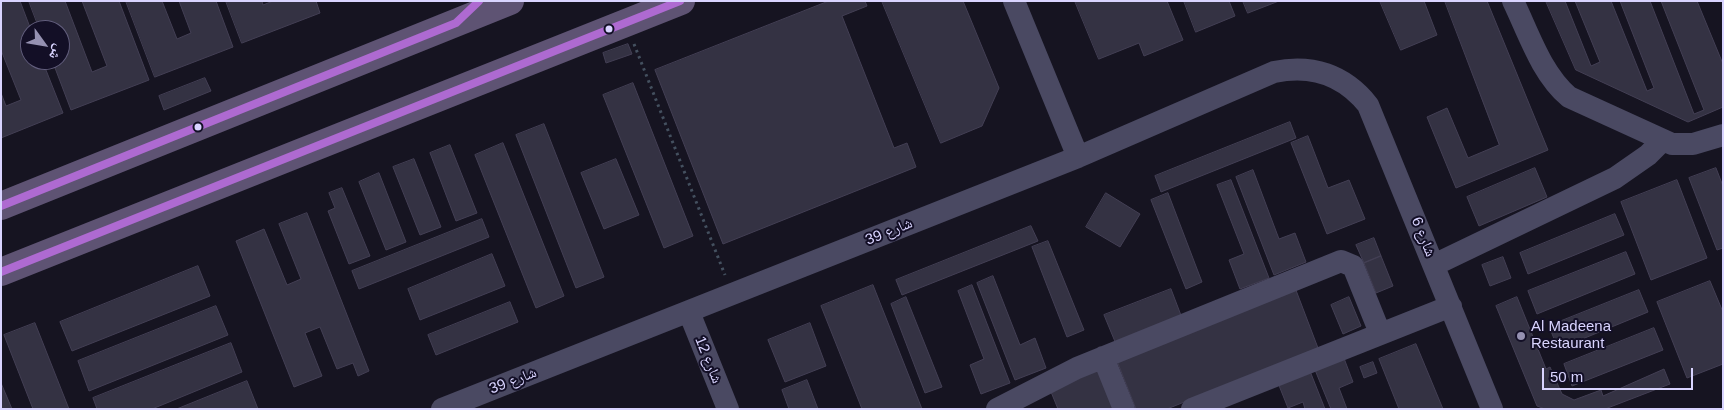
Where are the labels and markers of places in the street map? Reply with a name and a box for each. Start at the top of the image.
unlabelled marker [604,24,614,34]
unlabelled marker [193,122,203,132]
place label: Al Madeena Restaurant [1531,318,1611,353]
marker: Al Madeena Restaurant [1515,330,1527,342]

